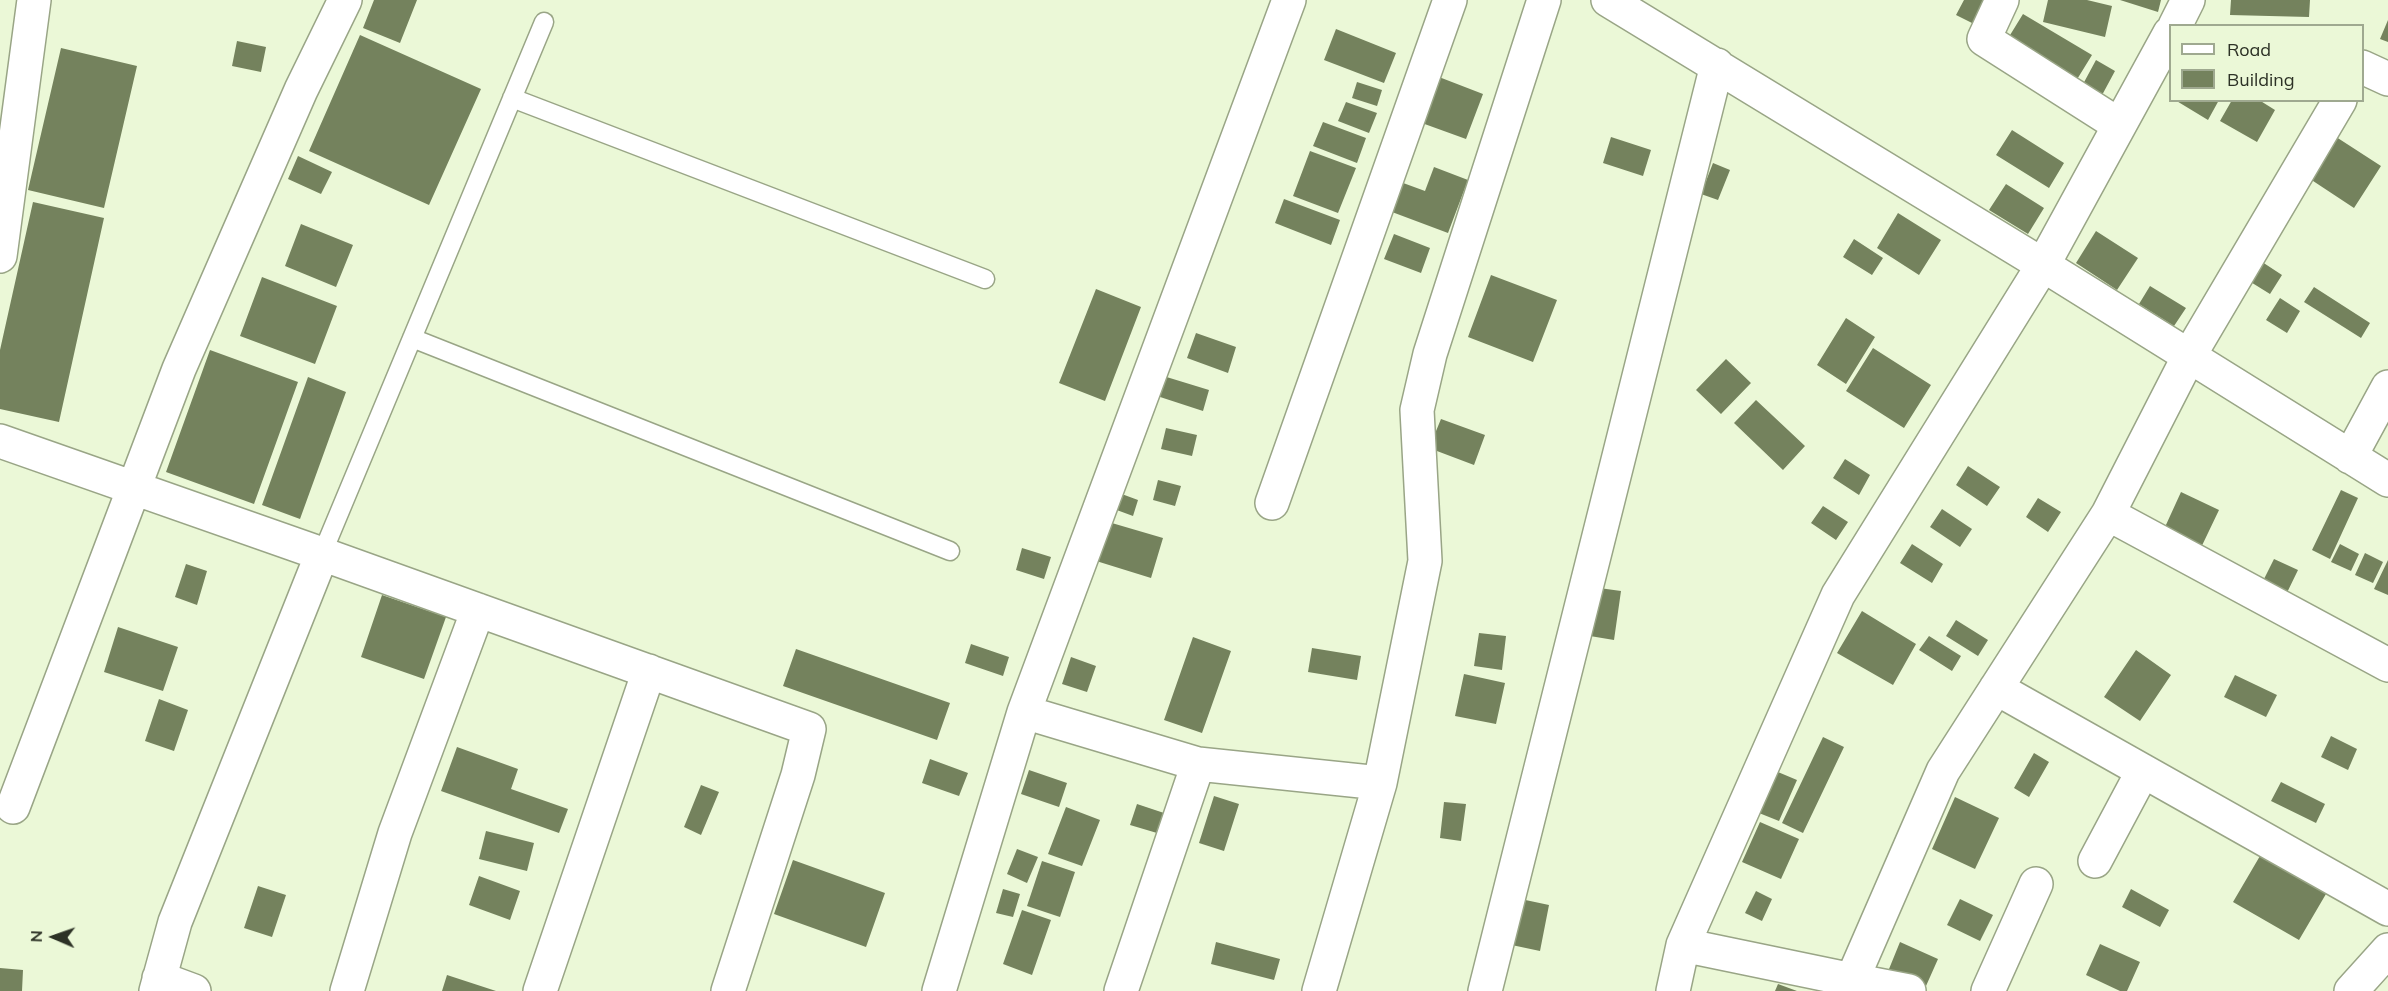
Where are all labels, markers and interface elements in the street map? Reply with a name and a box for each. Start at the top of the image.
legend [2169,24,2364,102]
text: Road [2227,38,2271,61]
text: Building [2227,68,2295,91]
north arrow [24,907,84,967]
text: N [26,930,46,943]

